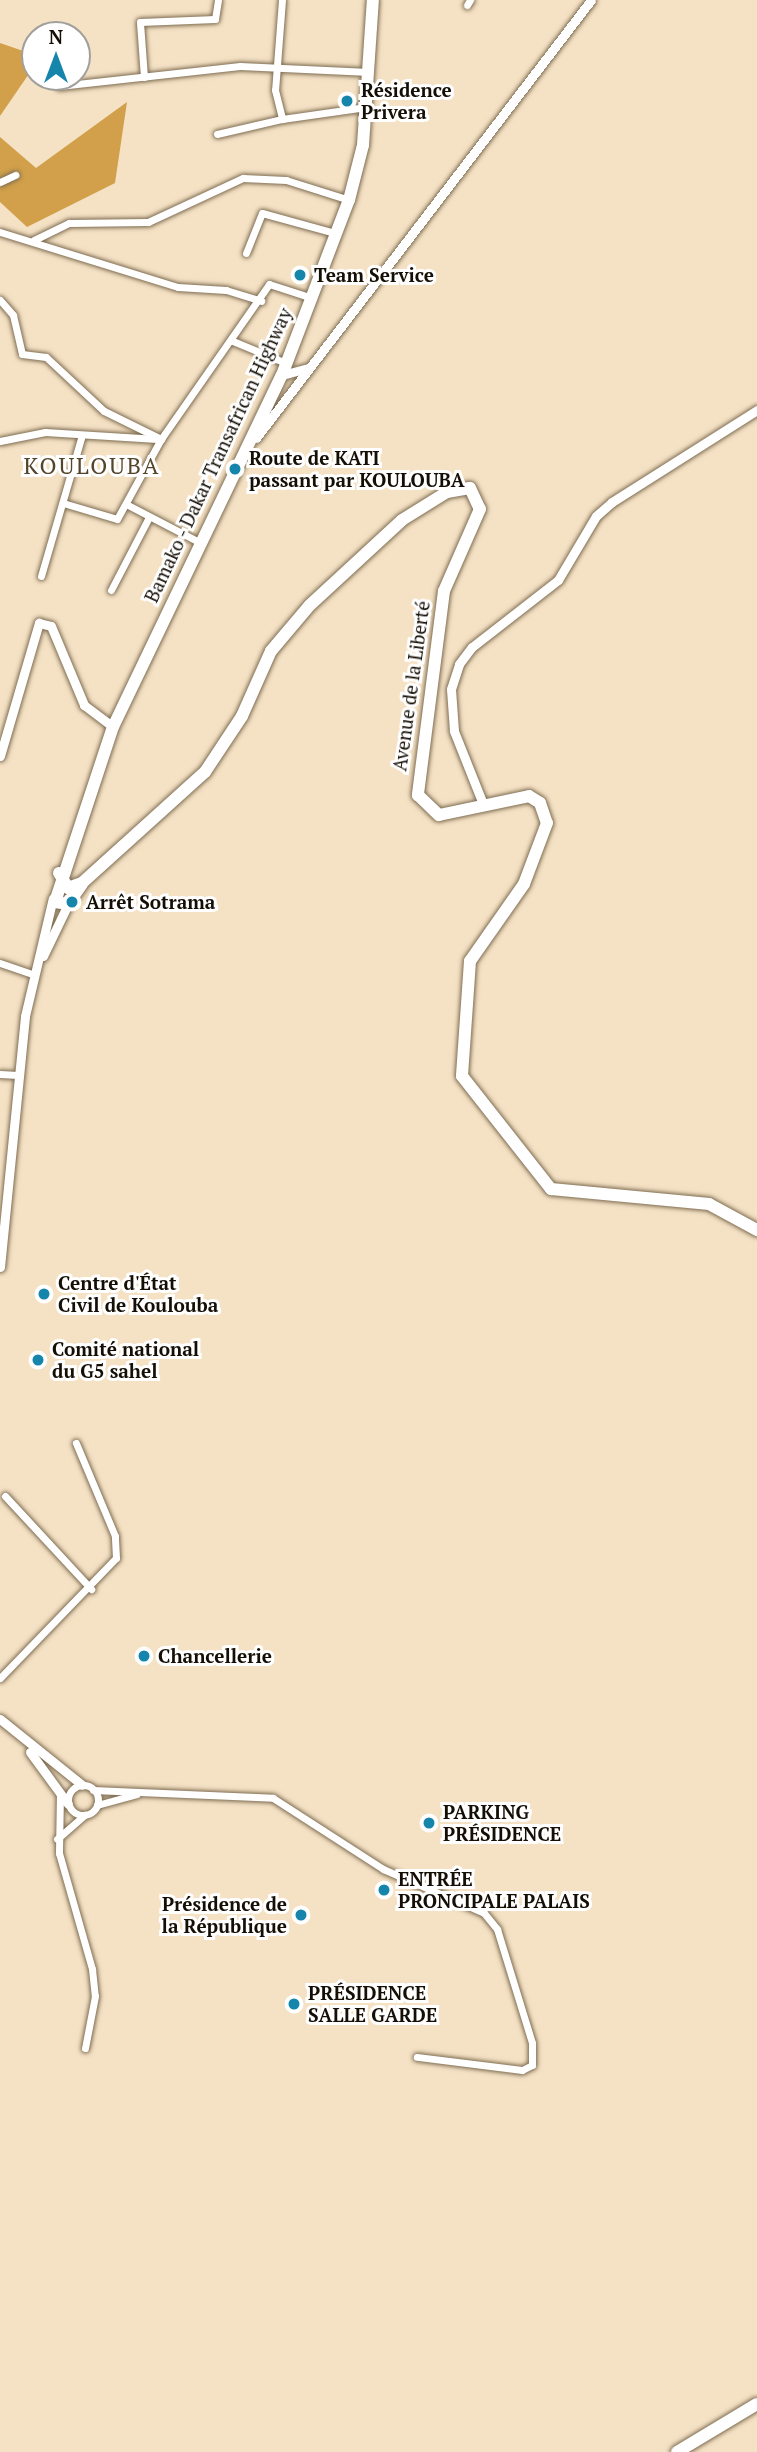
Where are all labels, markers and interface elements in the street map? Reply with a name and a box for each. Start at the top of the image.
north arrow [21,21,91,91]
text: N [49,24,63,49]
place label: Résidence Privera [361,79,452,123]
marker: Résidence Privera [339,93,355,109]
place label: Team Service [314,264,434,286]
marker: Team Service [292,267,308,283]
street label: Bamako - Dakar Transafrican Highway [139,303,297,607]
place label: Route de KATI passant par KOULOUBA [249,447,465,491]
district label: KOULOUBA [25,452,159,480]
marker: Route de KATI passant par KOULOUBA [227,461,243,477]
street label: Avenue de la Liberté [388,600,434,772]
place label: Arrêt Sotrama [86,891,215,913]
marker: Arrêt Sotrama [64,894,80,910]
place label: Centre d'État Civil de Koulouba [58,1272,218,1316]
marker: Centre d'État Civil de Koulouba [36,1286,52,1302]
place label: Comité national du G5 sahel [52,1338,199,1382]
marker: Comité national du G5 sahel [30,1352,46,1368]
place label: Chancellerie [158,1645,272,1667]
marker: Chancellerie [136,1648,152,1664]
place label: PARKING PRÉSIDENCE [443,1801,561,1845]
marker: PARKING PRÉSIDENCE [421,1815,437,1831]
place label: ENTRÉE PRONCIPALE PALAIS [398,1868,590,1912]
marker: ENTRÉE PRONCIPALE PALAIS [376,1882,392,1898]
place label: Présidence de la République [162,1893,287,1937]
marker: Présidence de la République [293,1907,309,1923]
place label: PRÉSIDENCE SALLE GARDE [308,1982,437,2026]
marker: PRÉSIDENCE SALLE GARDE [286,1996,302,2012]

